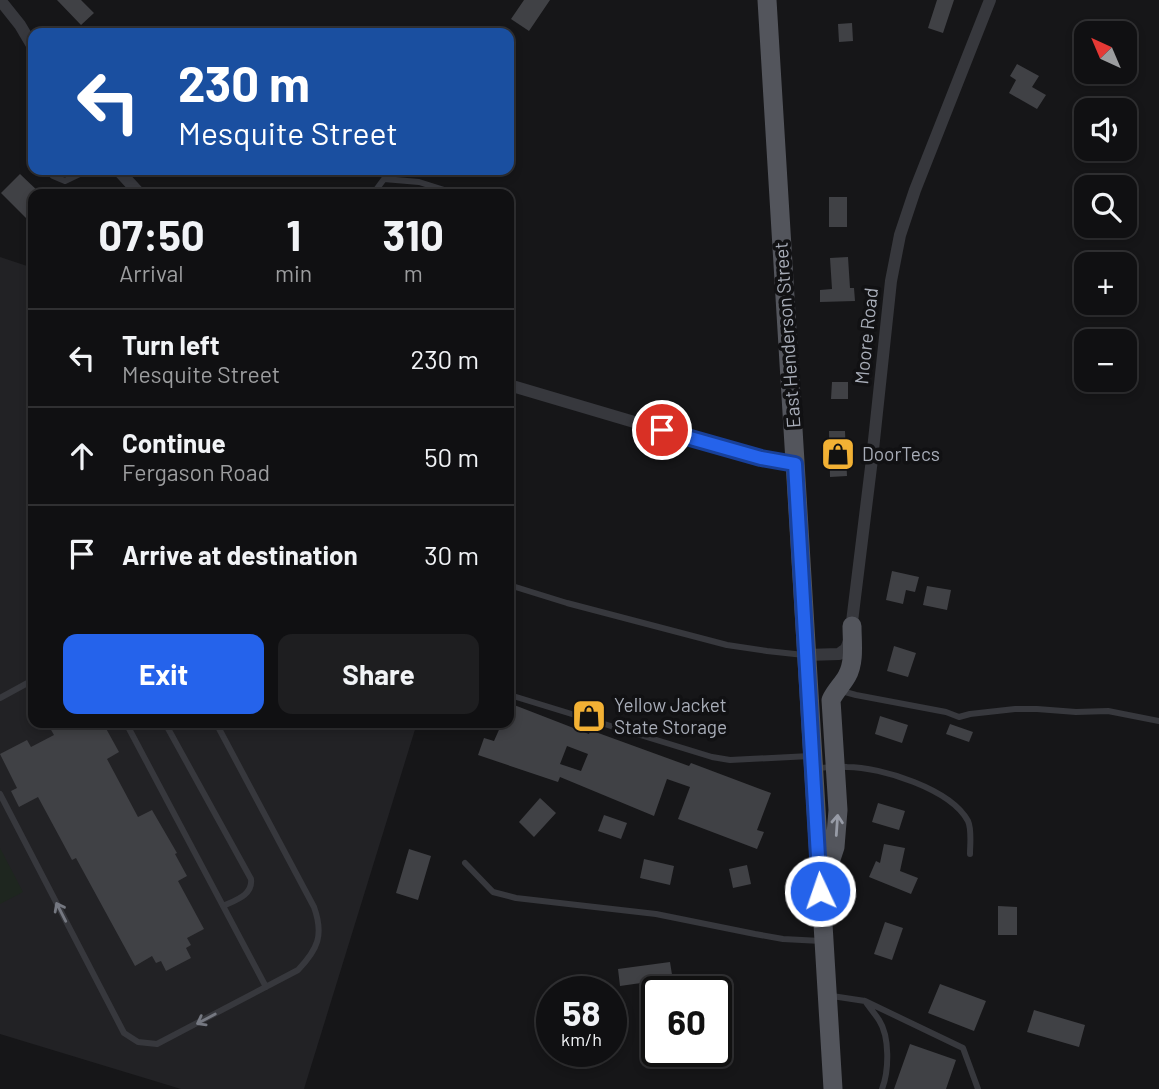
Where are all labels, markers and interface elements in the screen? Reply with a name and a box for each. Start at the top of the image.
north arrow [1074,21,1138,84]
map controls [1074,21,1137,392]
text: 230 m [178,53,310,112]
icon: left [63,56,154,147]
button: sound [1074,98,1137,161]
text: Mesquite Street [178,113,398,151]
button: search [1074,175,1137,238]
text: 07:50 [98,209,205,259]
text: 1 [286,209,301,259]
text: 310 [382,209,444,259]
street label: East Henderson Street [769,241,804,429]
button: + [1074,252,1137,315]
text: Arrival [119,259,184,287]
text: min [275,259,312,287]
text: m [404,259,423,287]
street label: Moore Road [849,286,882,385]
text: Turn left [122,329,220,360]
button: − [1074,329,1137,392]
icon: left [63,339,101,377]
text: 230 m [410,343,479,374]
text: Mesquite Street [122,360,280,388]
pin [632,400,692,460]
icon: arrive [643,411,681,449]
text: Continue [122,427,226,458]
shop icon: DoorTecs [819,435,857,473]
icon: ahead [63,437,101,475]
text: 50 m [424,441,479,472]
place label: DoorTecs [862,442,940,465]
text: Fergason Road [122,458,270,486]
icon: arrive [63,535,101,573]
text: Arrive at destination [122,539,358,570]
text: 30 m [424,539,479,570]
button: Exit [63,634,264,714]
button: Share [278,634,479,714]
place label: Yellow Jacket State Storage [614,693,727,738]
shop icon: Yellow Jacket State Storage [570,697,608,735]
one-way arrow [830,814,843,837]
position arrow [783,854,857,928]
one-way arrow [54,902,67,923]
speed limit sign: 60 [641,976,732,1067]
text: 58 [563,991,600,1033]
one-way arrow [196,1012,217,1026]
text: km/h [561,1028,602,1050]

